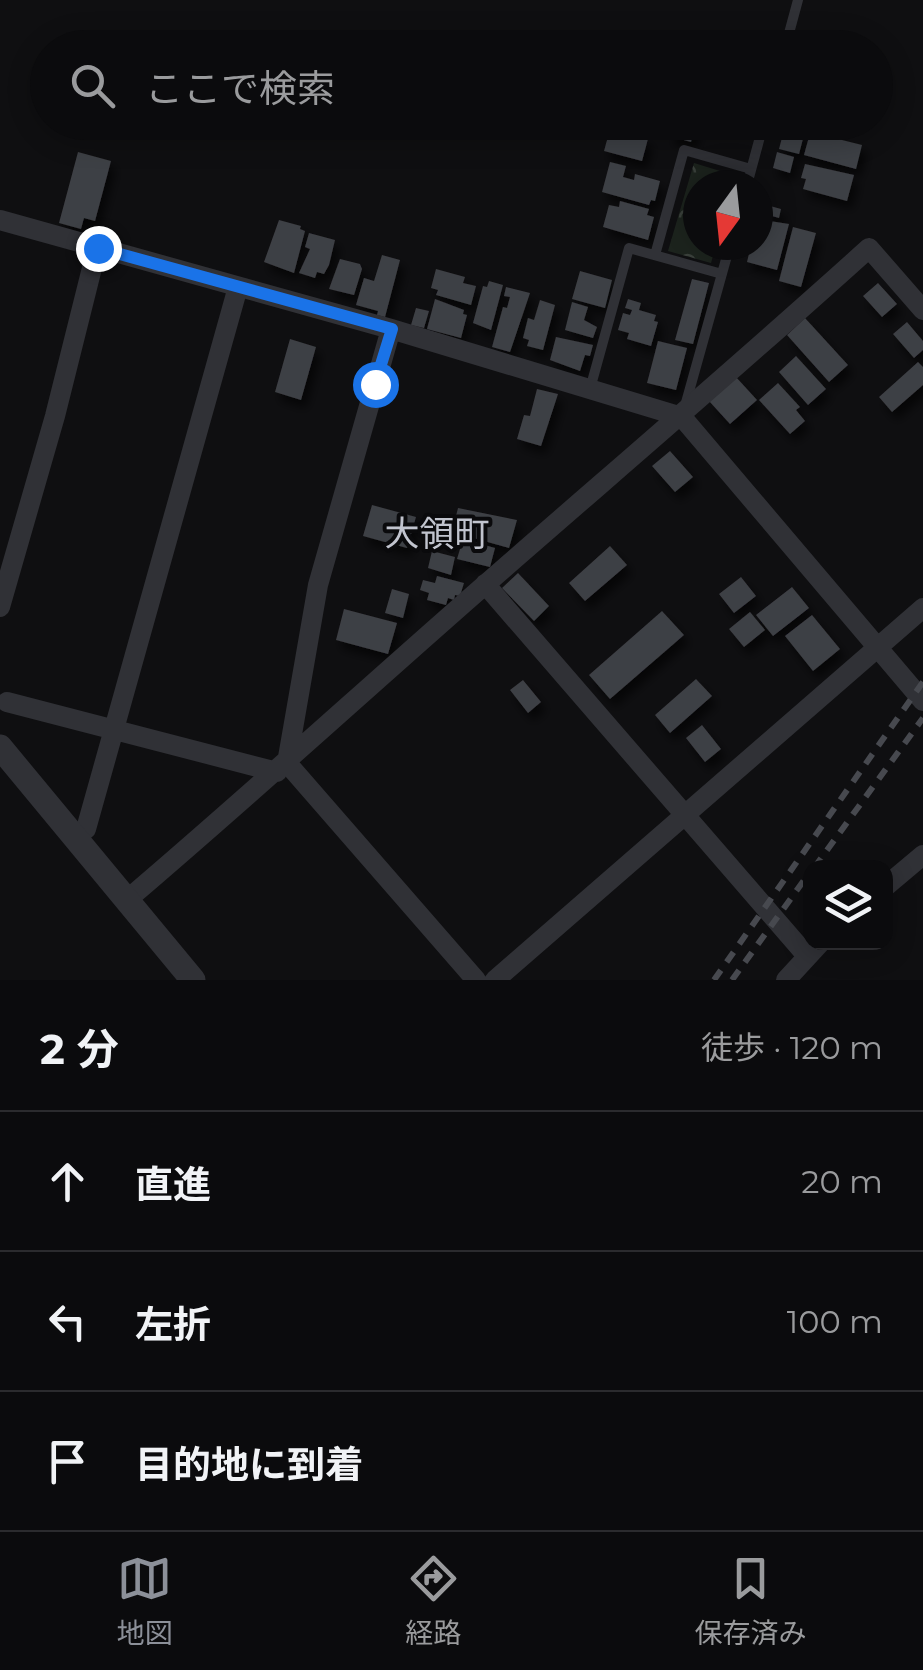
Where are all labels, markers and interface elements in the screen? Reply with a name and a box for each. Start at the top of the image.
search box [30,30,893,140]
icon: search [65,58,120,113]
text: ここで検索 [145,65,335,112]
north arrow [683,170,773,260]
route end [76,226,122,272]
route start [353,362,399,408]
district label: 大領町 [384,512,490,555]
map controls [803,860,893,950]
button: layers [803,860,893,950]
text: 2 分 [40,1023,119,1075]
text: 徒歩 · 120 m [701,1028,883,1067]
icon: ahead [40,1154,95,1209]
text: 直進 [135,1161,211,1208]
text: 20 m [801,1162,883,1201]
icon: left [40,1294,95,1349]
text: 左折 [135,1301,211,1348]
text: 100 m [787,1302,883,1341]
icon: arrive [40,1434,95,1489]
text: 目的地に到着 [135,1441,363,1488]
tab: 地図 [116,1551,173,1651]
tab: 経路 [405,1551,462,1651]
tab: 保存済み [694,1551,807,1651]

